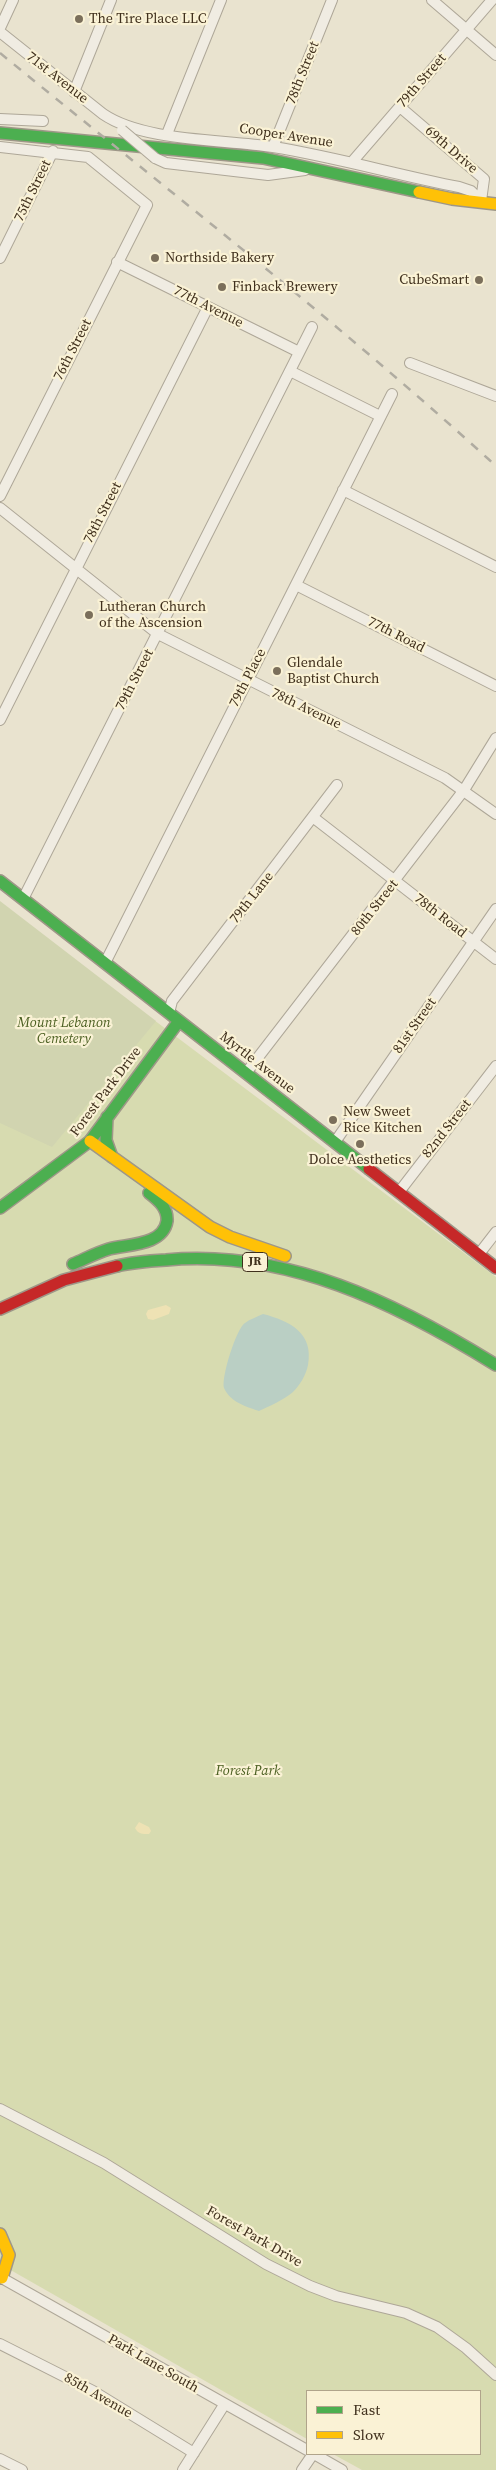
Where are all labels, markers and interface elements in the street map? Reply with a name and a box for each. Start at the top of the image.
place label: The Tire Place LLC [89,11,207,27]
marker: The Tire Place LLC [73,13,85,25]
street label: 78th Street [283,39,323,107]
street label: 71st Avenue [23,49,91,107]
street label: 79th Street [394,50,450,112]
street label: Cooper Avenue [238,120,334,152]
street label: 69th Drive [421,123,481,177]
street label: 75th Street [11,157,55,225]
place label: Northside Bakery [165,250,274,266]
marker: Northside Bakery [149,252,161,264]
place label: CubeSmart [399,272,469,288]
marker: CubeSmart [473,274,485,286]
place label: Finback Brewery [232,279,338,295]
marker: Finback Brewery [216,281,228,293]
street label: 77th Avenue [170,282,246,332]
street label: 76th Street [50,317,96,383]
street label: 78th Street [80,480,126,546]
place label: Lutheran Church of the Ascension [99,599,206,632]
marker: Lutheran Church of the Ascension [83,609,95,621]
street label: 77th Road [365,613,427,657]
street label: 79th Place [226,646,270,710]
street label: 79th Street [112,647,158,713]
place label: Glendale Baptist Church [287,655,379,688]
marker: Glendale Baptist Church [271,665,283,677]
street label: 78th Avenue [268,685,344,733]
street label: 79th Lane [227,869,277,927]
street label: 80th Street [348,877,402,939]
street label: 78th Road [410,890,470,942]
street label: 81st Street [390,995,440,1057]
park label: Mount Lebanon Cemetery [17,1015,111,1048]
street label: Myrtle Avenue [216,1028,298,1098]
street label: Forest Park Drive [67,1044,145,1140]
street label: 82nd Street [419,1096,475,1162]
place label: New Sweet Rice Kitchen [343,1104,422,1136]
marker: New Sweet Rice Kitchen [327,1114,339,1126]
marker: Dolce Aesthetics [354,1138,366,1150]
place label: Dolce Aesthetics [309,1152,411,1168]
road number: JR [242,1252,268,1272]
park label: Forest Park [216,1763,280,1779]
street label: Forest Park Drive [203,2203,305,2271]
street label: Park Lane South [105,2331,201,2397]
street label: 85th Avenue [61,2370,135,2422]
legend [306,2390,481,2455]
text: Fast [353,2399,380,2420]
text: Slow [353,2424,385,2445]

